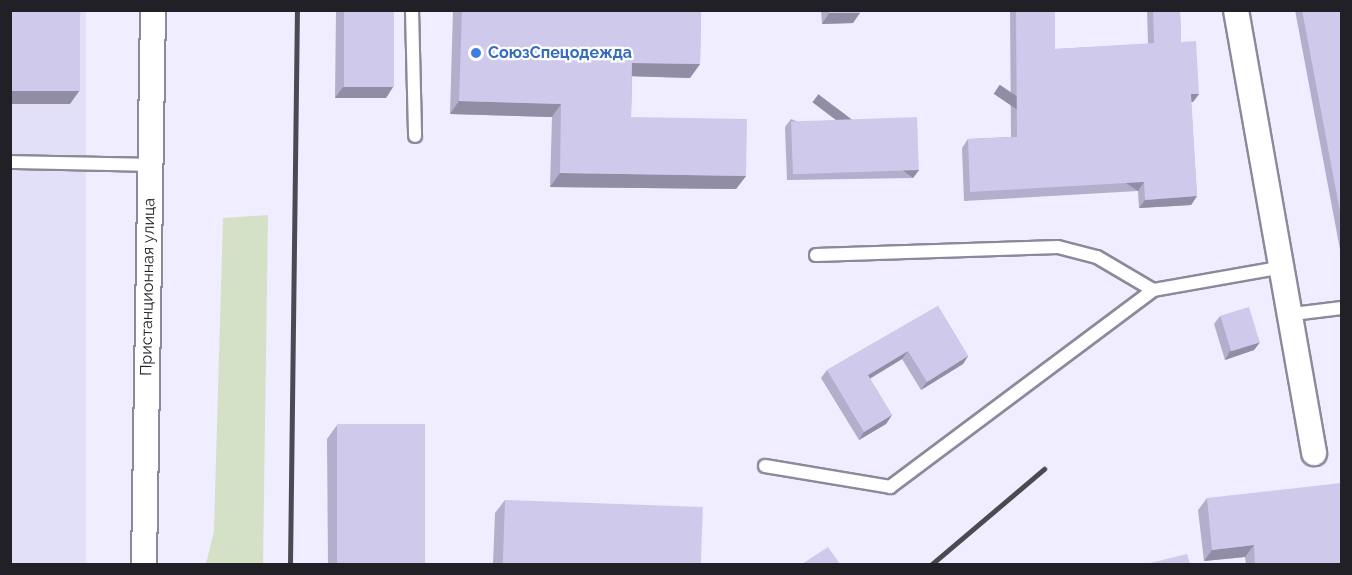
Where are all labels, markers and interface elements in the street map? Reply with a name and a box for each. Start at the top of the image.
place label: СоюзСпецодежда [488,43,632,63]
marker: СоюзСпецодежда [469,46,483,60]
street label: Пристанционная улица [137,198,159,376]

